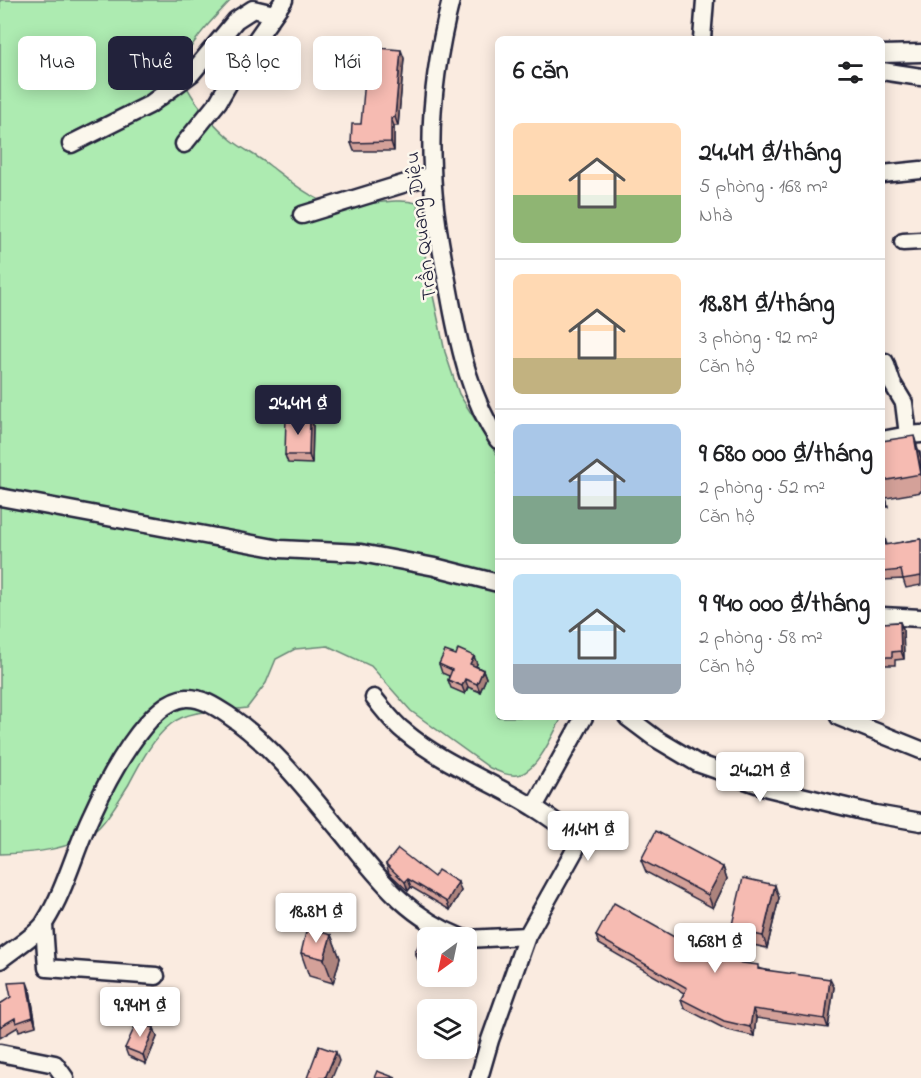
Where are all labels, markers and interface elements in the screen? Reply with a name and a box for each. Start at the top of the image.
chip: Mua [18,36,96,90]
chip: Thuê [108,36,193,90]
chip: Bộ lọc [205,36,301,90]
chip: Mới [313,36,382,90]
text: 6 căn [513,53,568,91]
icon: filters [834,56,867,89]
text: 24.4M ₫/tháng [699,135,841,173]
icon: home [561,147,633,219]
street label: Trần Quang Diệu [398,150,448,302]
text: 5 phòng · 168 m² [699,173,828,202]
text: Nhà [699,202,732,231]
text: 18.8M ₫/tháng [699,286,835,324]
icon: home [561,298,633,370]
text: 3 phòng · 92 m² [699,324,818,353]
text: Căn hộ [699,353,754,382]
pin: 24.4M ₫ [243,385,353,436]
text: 24.4M ₫ [269,390,327,419]
text: 9 680 000 ₫/tháng [699,436,873,474]
icon: home [561,448,633,520]
text: 2 phòng · 52 m² [699,474,825,503]
text: Căn hộ [699,503,754,532]
text: 9 940 000 ₫/tháng [699,586,870,624]
icon: home [561,598,633,670]
text: 2 phòng · 58 m² [699,624,823,653]
text: Căn hộ [699,653,754,682]
pin: 24.2M ₫ [705,752,815,803]
text: 24.2M ₫ [730,757,790,786]
pin: 11.4M ₫ [533,811,643,862]
text: 11.4M ₫ [562,816,614,845]
pin: 18.8M ₫ [261,893,371,944]
text: 18.8M ₫ [289,898,343,927]
pin: 9.68M ₫ [660,923,770,974]
north arrow [417,927,477,987]
map controls [417,927,477,1059]
text: 9.68M ₫ [688,928,742,957]
pin: 9.94M ₫ [85,987,195,1038]
text: 9.94M ₫ [114,992,166,1021]
button: layers [417,999,477,1059]

